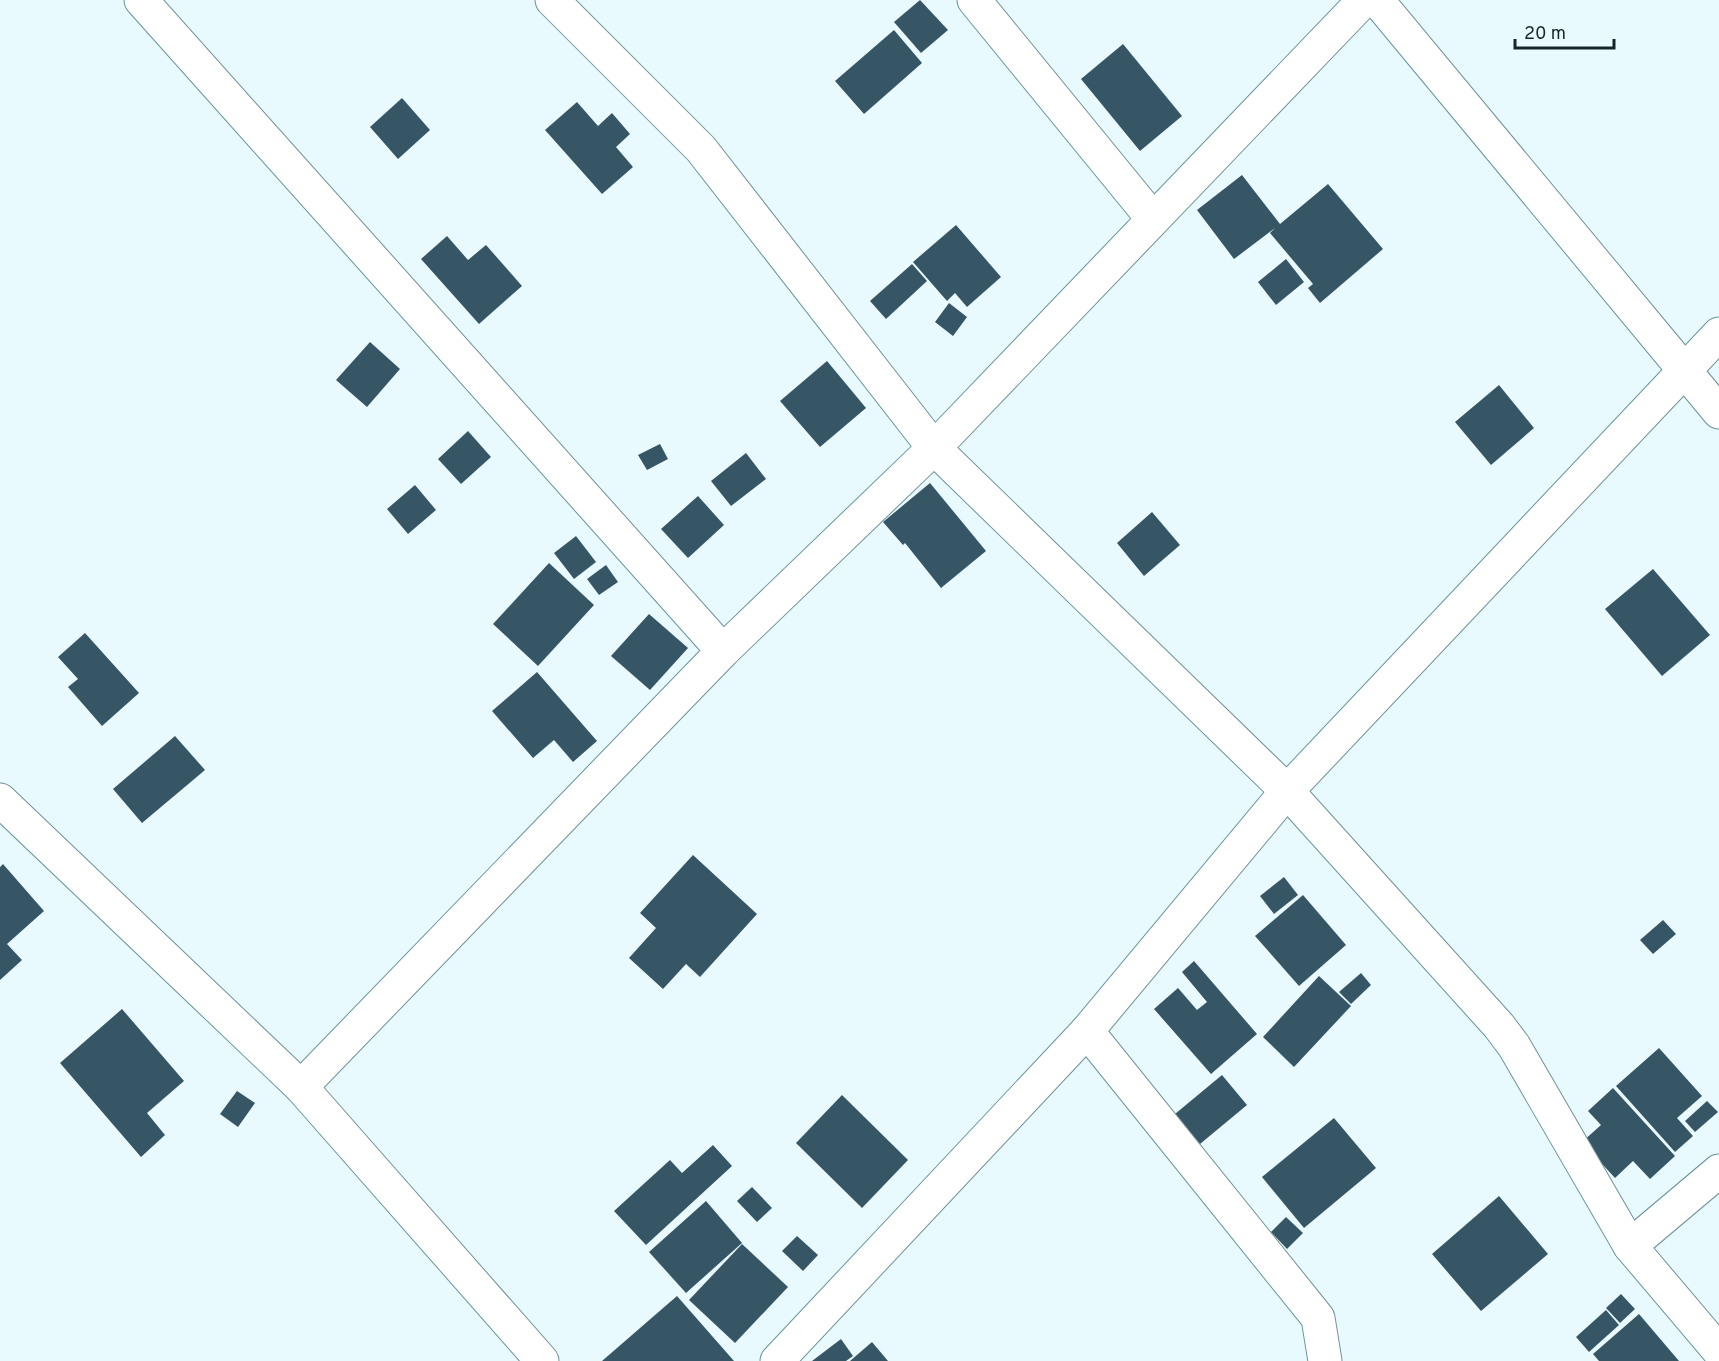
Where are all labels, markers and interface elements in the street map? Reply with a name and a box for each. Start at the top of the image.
scale bar [1515,12,1614,50]
text: 20 m [1524,23,1566,46]

